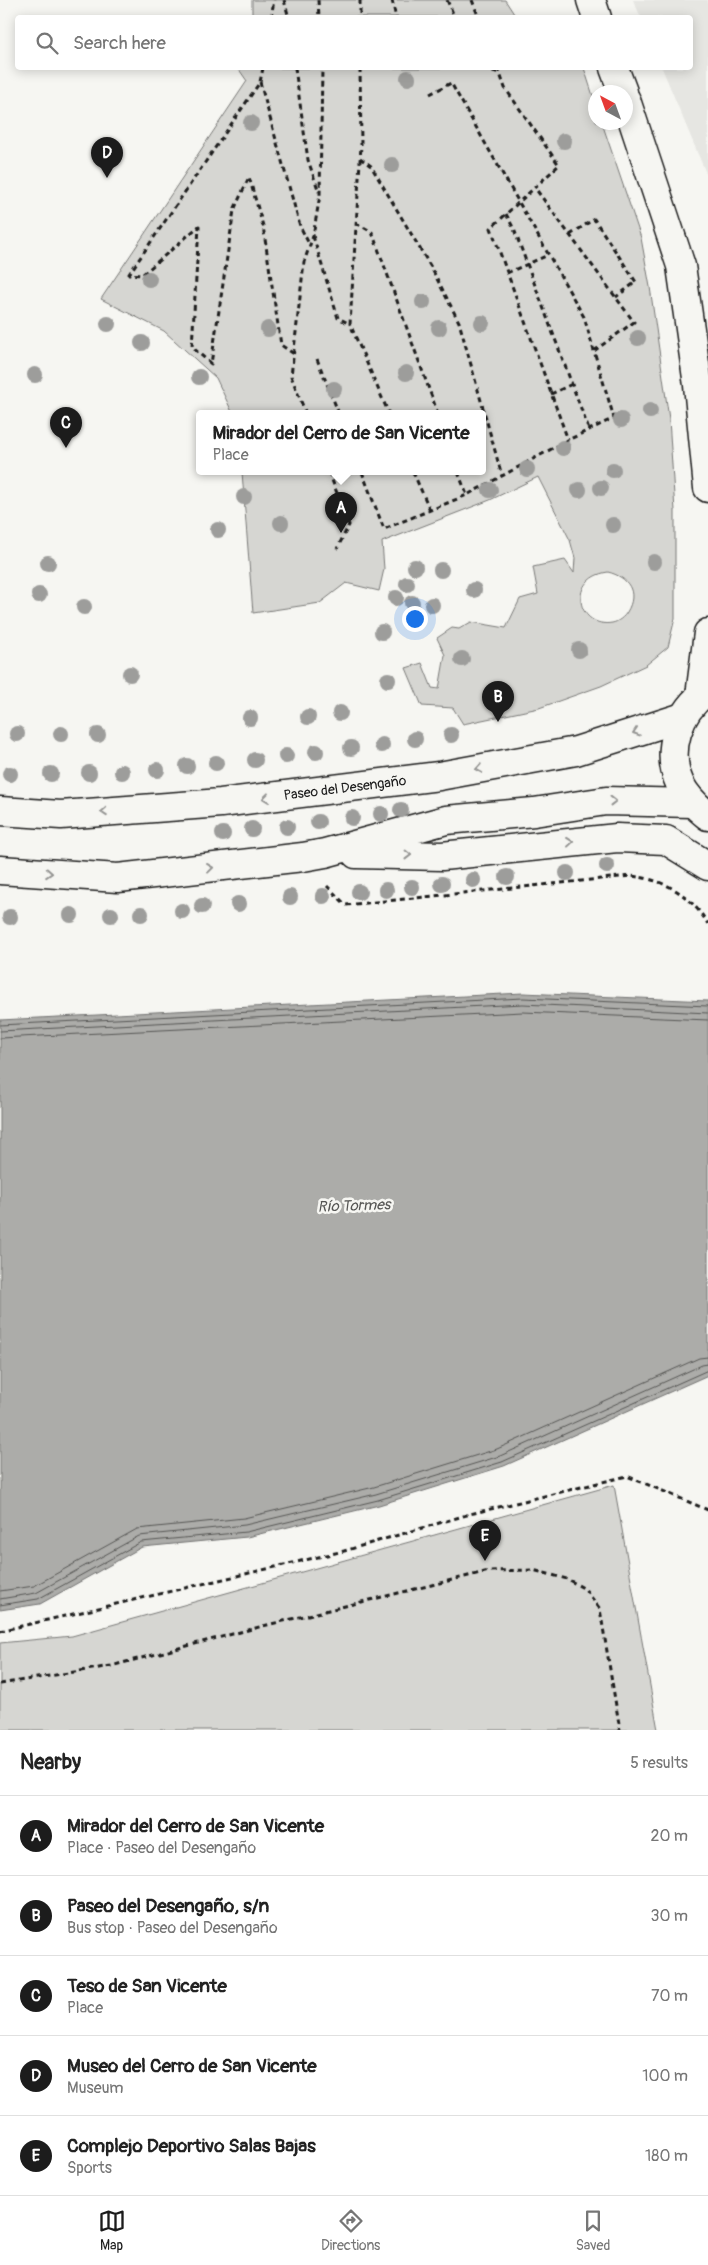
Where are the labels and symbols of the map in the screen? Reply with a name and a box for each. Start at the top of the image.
north arrow [588,85,633,130]
pin: D [91,137,123,178]
pin: C [50,407,82,448]
pin: A [325,492,357,533]
your location [402,606,428,632]
pin: B [482,681,514,722]
one-way arrow [633,726,641,736]
one-way arrow [474,764,483,774]
street label: Paseo del Desengaño [283,772,408,804]
one-way arrow [261,792,269,803]
one-way arrow [610,796,617,806]
one-way arrow [99,806,107,817]
one-way arrow [567,837,575,848]
one-way arrow [405,850,413,860]
one-way arrow [207,863,215,874]
one-way arrow [45,868,53,879]
water label: Río Tormes [317,1195,393,1217]
pin: E [469,1520,501,1561]

